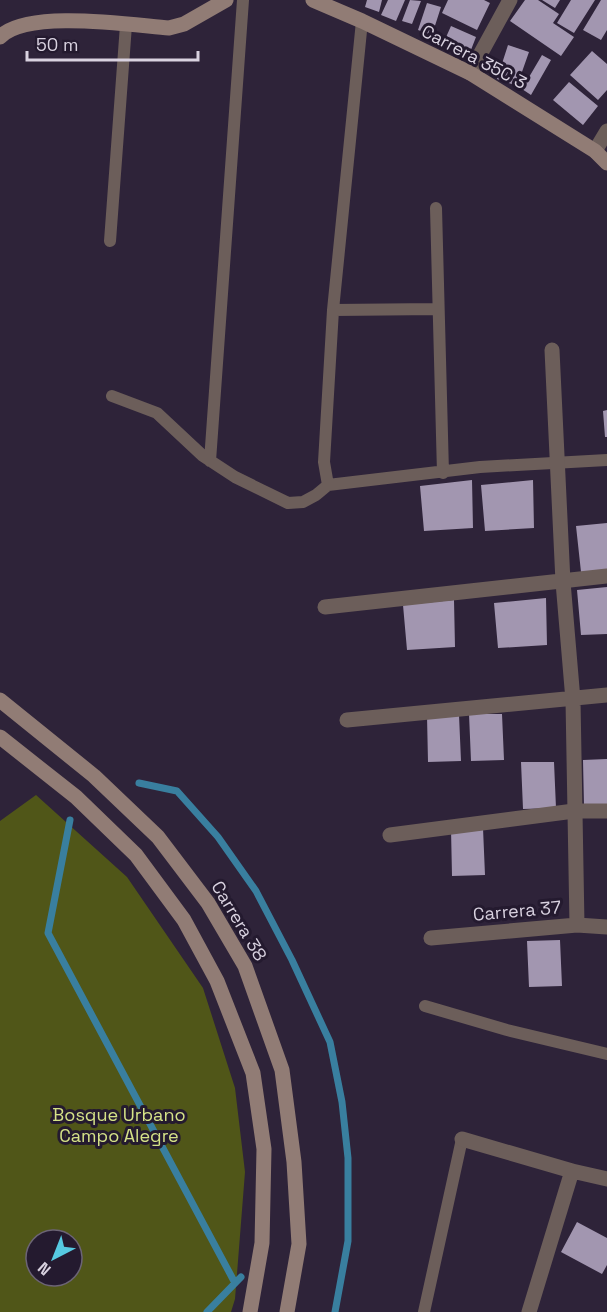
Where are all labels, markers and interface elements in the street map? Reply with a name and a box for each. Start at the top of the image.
street label: Carrera 35C 3 [418,19,531,94]
scale bar [27,24,198,62]
text: 50 m [36,33,78,56]
street label: Carrera 38 [207,877,272,965]
street label: Carrera 37 [472,895,562,926]
park label: Bosque Urbano Campo Alegre [52,1103,186,1147]
north arrow [24,1228,84,1288]
text: N [33,1257,55,1280]

